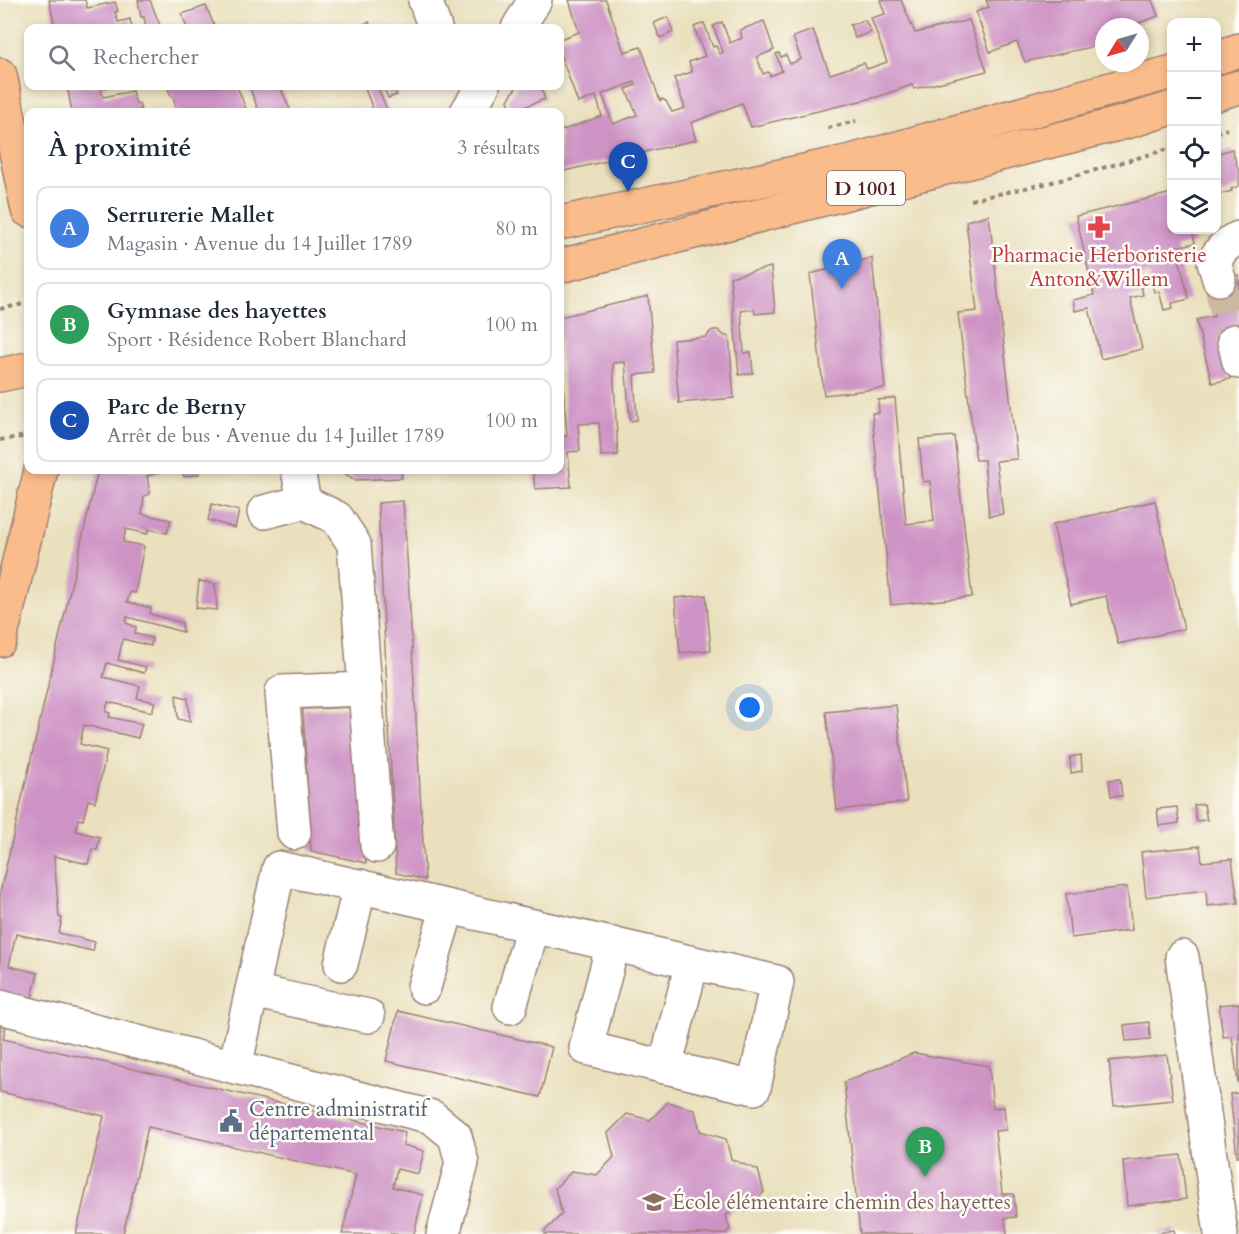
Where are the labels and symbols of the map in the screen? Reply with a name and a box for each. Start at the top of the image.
north arrow [1095,18,1149,72]
pin: C [608,142,648,192]
road number: D 1001 [827,171,905,205]
pharmacy icon: Pharmacie Herboristerie Anton&Willem [1086,214,1112,240]
pin: A [822,240,862,289]
place label: Pharmacie Herboristerie Anton&Willem [991,241,1207,294]
your location [735,693,764,722]
place label: Centre administratif départemental [249,1095,431,1148]
public building icon: Centre administratif départemental [218,1108,244,1134]
pin: B [906,1128,944,1177]
place label: École élémentaire chemin des hayettes [672,1188,1011,1217]
school or university icon: École élémentaire chemin des hayettes [641,1189,667,1215]

